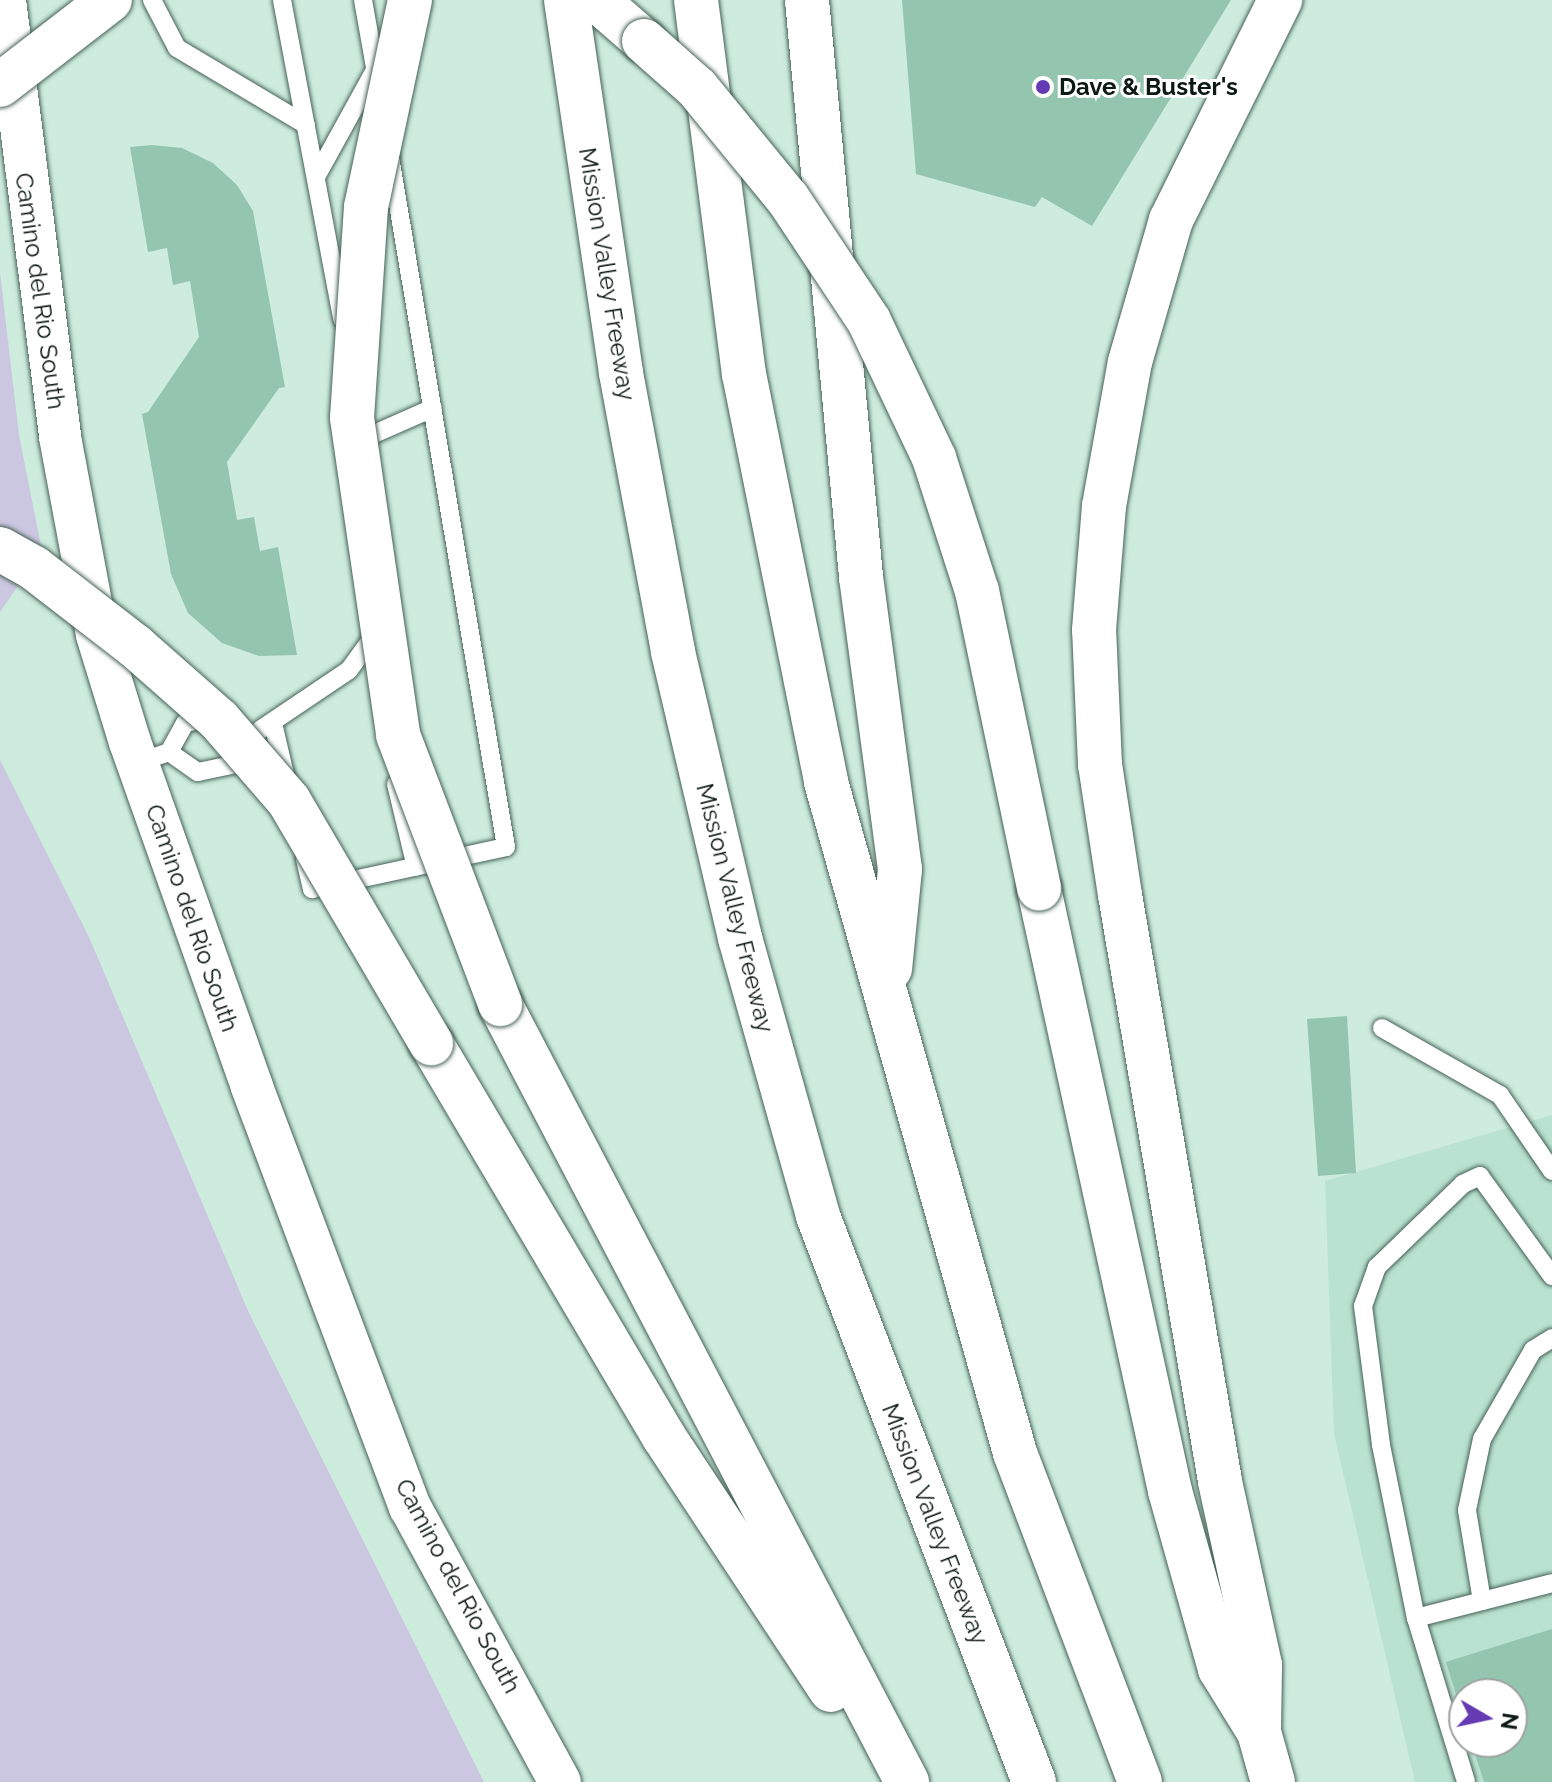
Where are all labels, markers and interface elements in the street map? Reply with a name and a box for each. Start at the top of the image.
place label: Dave & Buster's [1059,73,1238,101]
marker: Dave & Buster's [1034,78,1052,96]
street label: Mission Valley Freeway [573,145,641,403]
street label: Camino del Rio South [9,171,71,411]
street label: Mission Valley Freeway [690,780,780,1036]
street label: Camino del Rio South [139,800,245,1036]
street label: Mission Valley Freeway [875,1399,995,1649]
street label: Camino del Rio South [389,1474,527,1698]
north arrow [1448,1678,1528,1758]
text: N [1496,1711,1524,1732]

